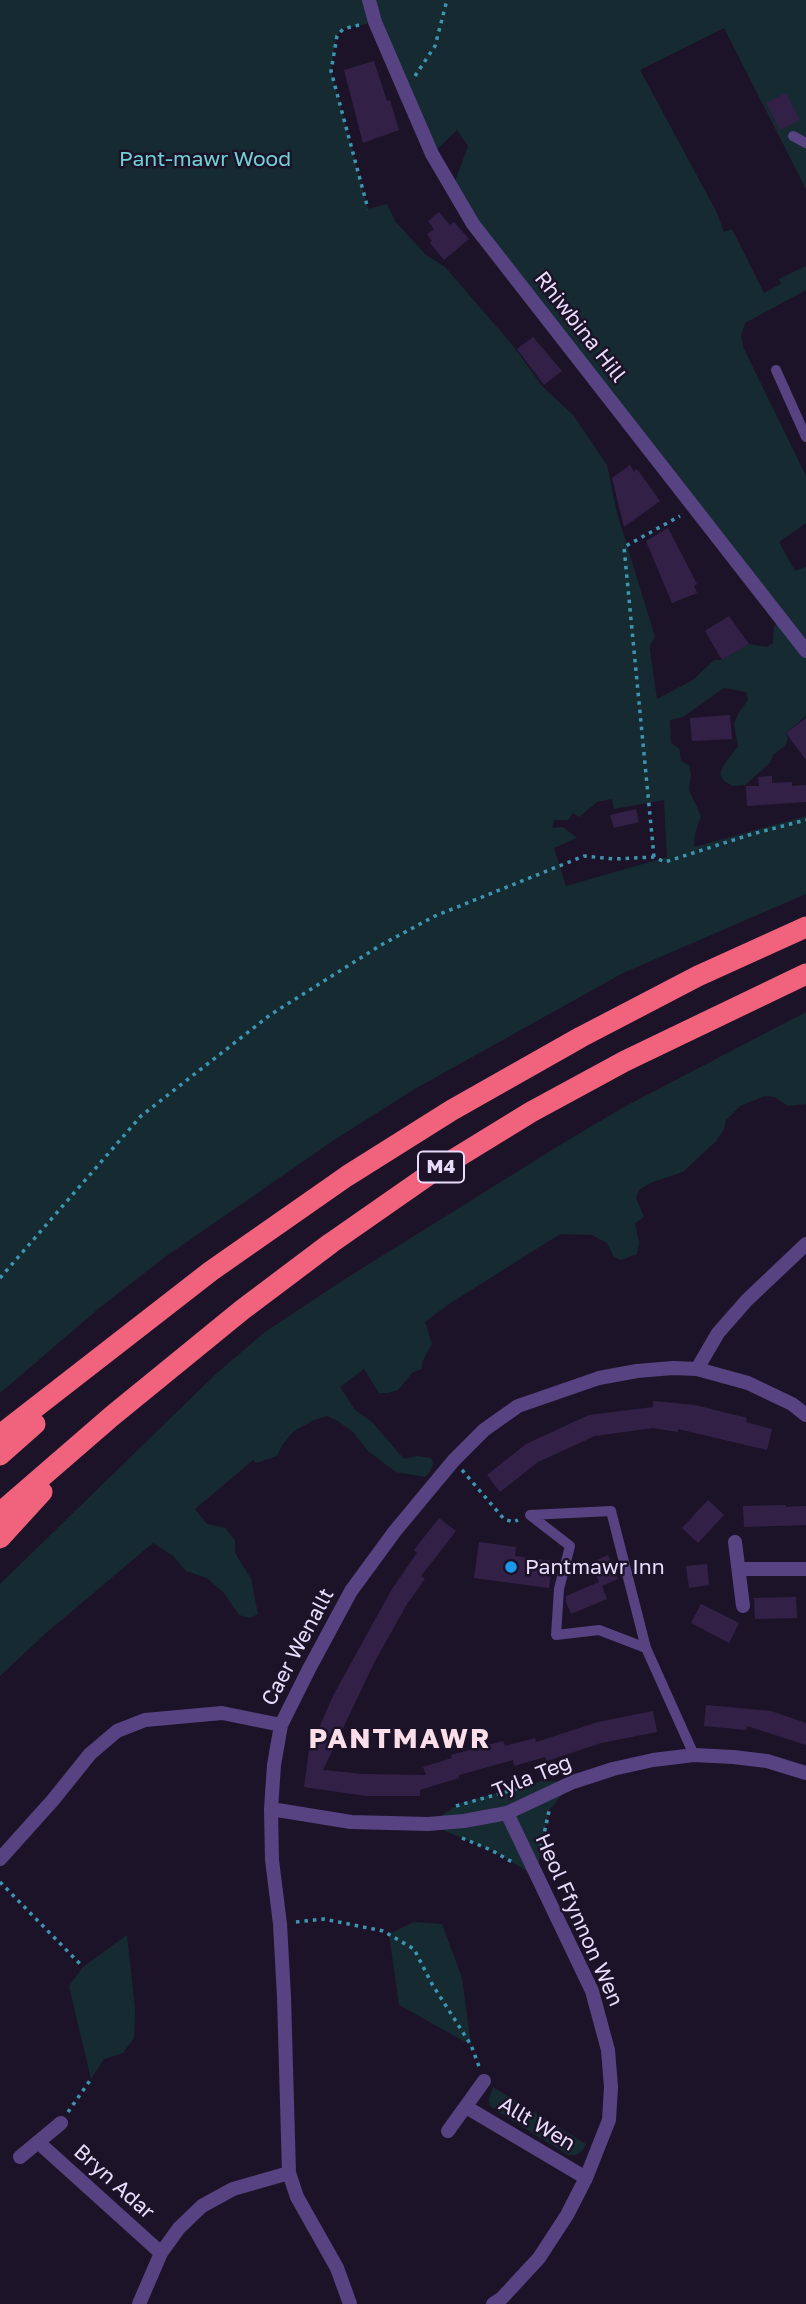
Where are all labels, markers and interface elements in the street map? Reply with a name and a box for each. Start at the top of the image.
park label: Pant-mawr Wood [119,146,291,172]
street label: Rhiwbina Hill [529,267,631,387]
road number: M4 [418,1152,464,1182]
place label: Pantmawr Inn [525,1554,665,1580]
marker: Pantmawr Inn [503,1559,519,1575]
street label: Caer Wenallt [256,1584,340,1710]
district label: PANTMAWR [309,1722,491,1756]
street label: Tyla Teg [489,1750,575,1804]
street label: Heol Ffynnon Wen [530,1830,628,2010]
street label: Allt Wen [494,2091,580,2157]
street label: Bryn Adar [69,2139,159,2225]

